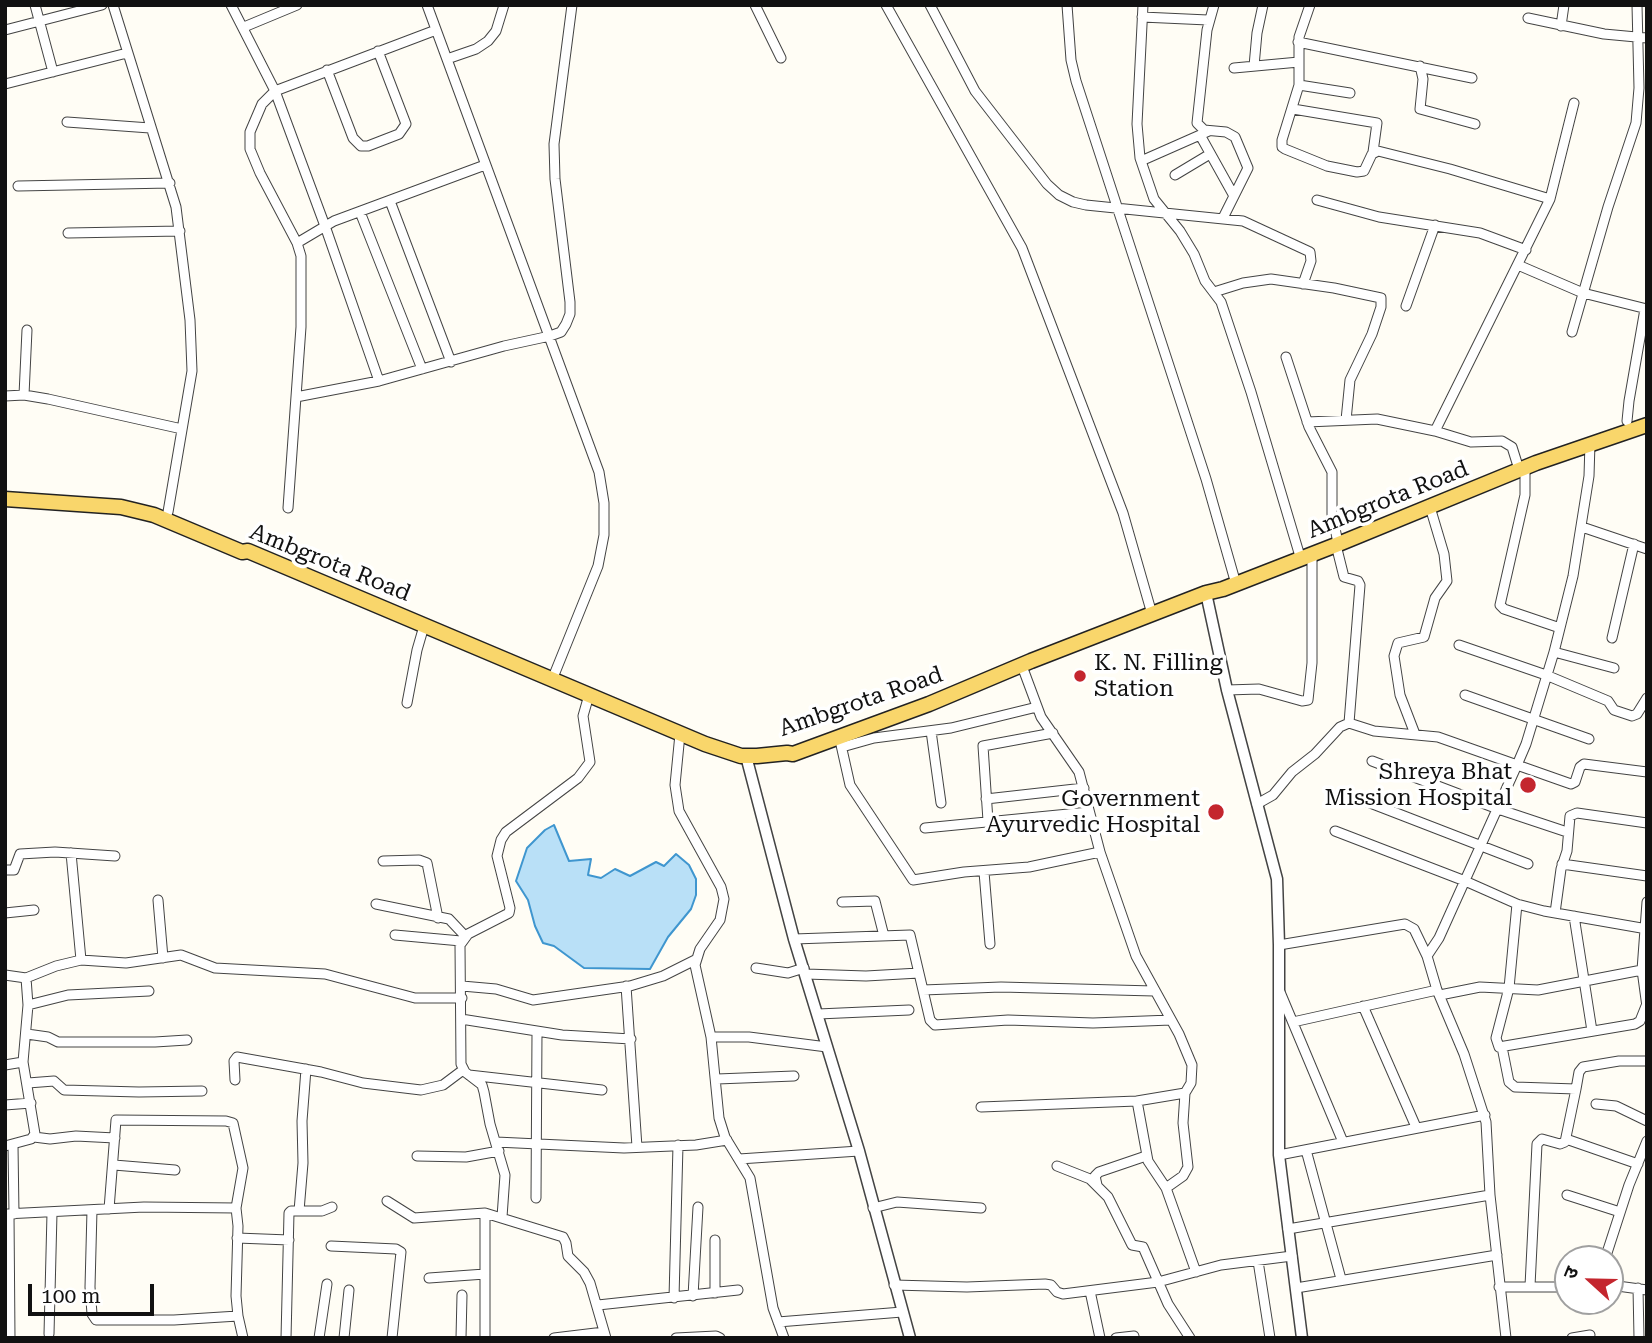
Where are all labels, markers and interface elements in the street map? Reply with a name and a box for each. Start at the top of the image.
street label: Ambgrota Road [1304,455,1472,545]
street label: Ambgrota Road [246,518,414,608]
place label: K. N. Filling Station [1094,649,1223,703]
street label: Ambgrota Road [776,661,946,743]
marker: K. N. Filling Station [1072,668,1088,684]
place label: Shreya Bhat Mission Hospital [1325,758,1512,812]
marker: Shreya Bhat Mission Hospital [1518,775,1538,795]
place label: Government Ayurvedic Hospital [986,785,1200,839]
marker: Government Ayurvedic Hospital [1206,802,1226,822]
north arrow [1554,1245,1624,1315]
text: उ [1558,1263,1584,1282]
scale bar [32,1270,158,1314]
text: 100 m [41,1284,101,1308]

